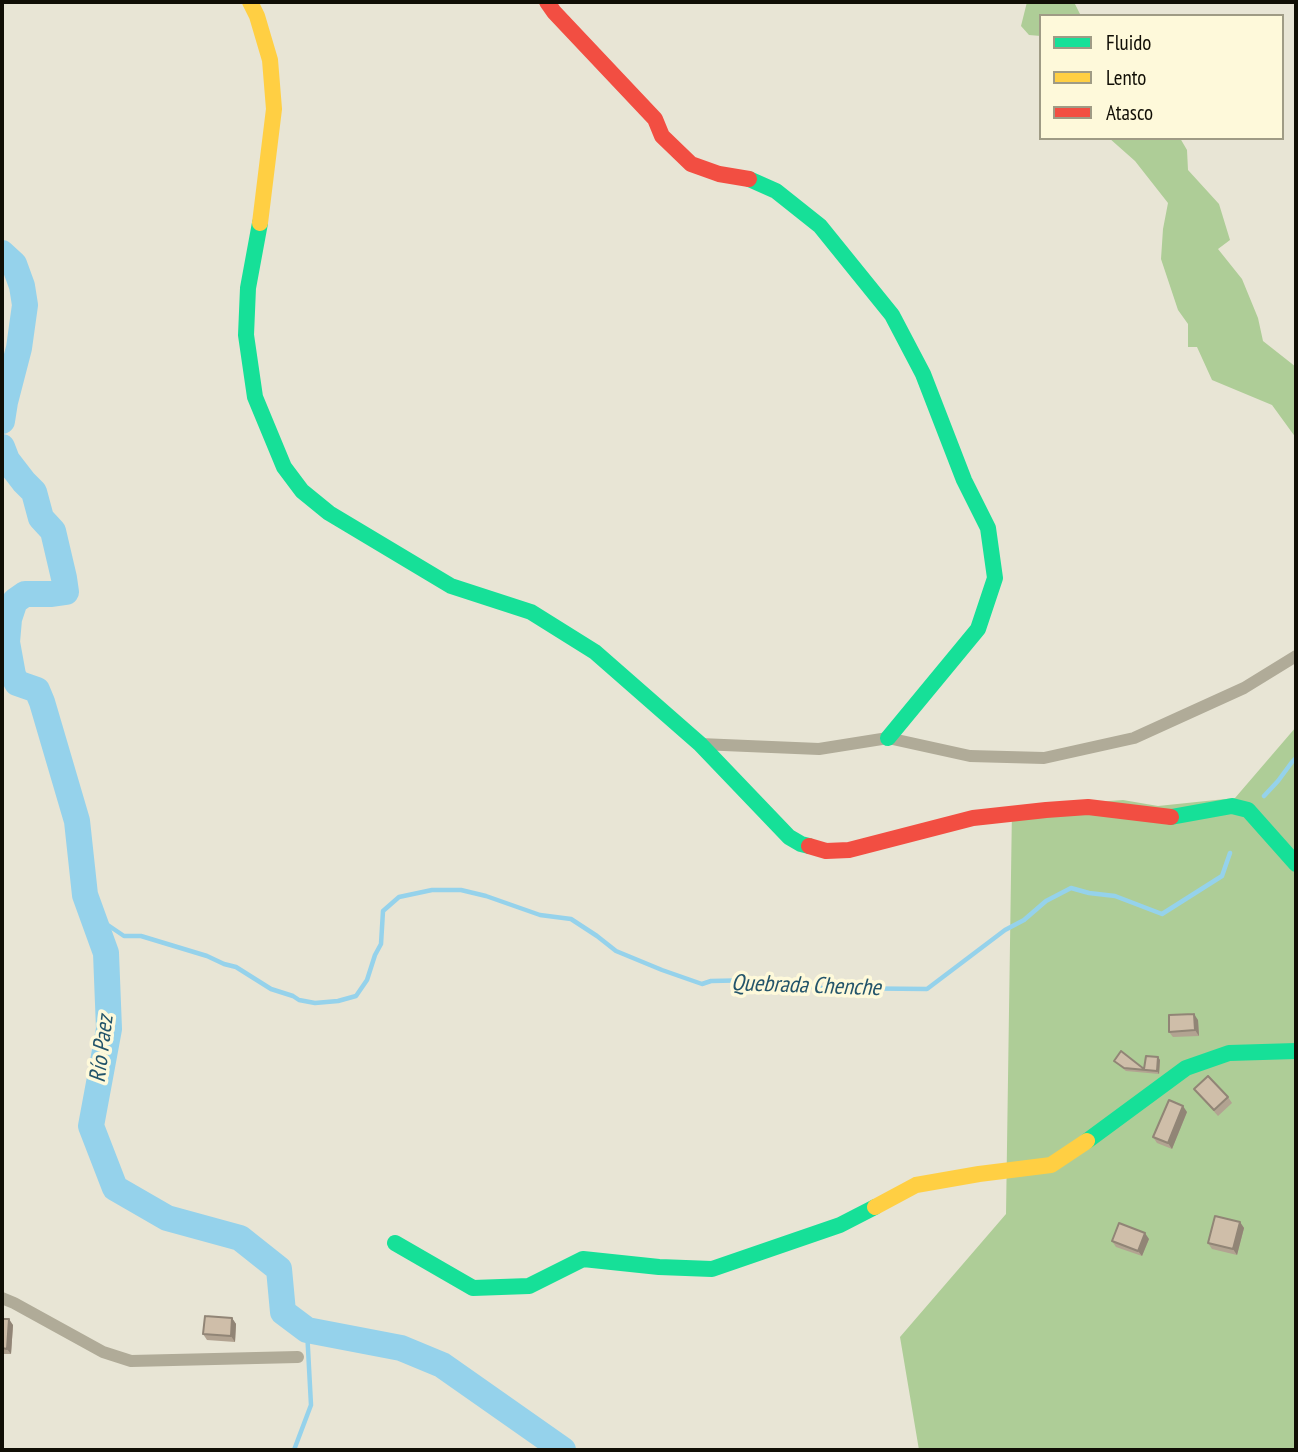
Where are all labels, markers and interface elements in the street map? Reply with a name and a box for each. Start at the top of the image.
legend [1039,14,1284,140]
text: Fluido [1106,29,1151,56]
text: Lento [1106,64,1146,91]
text: Atasco [1106,99,1153,126]
water label: Quebrada Chenche [731,970,881,1002]
water label: Río Paez [84,1014,120,1084]

